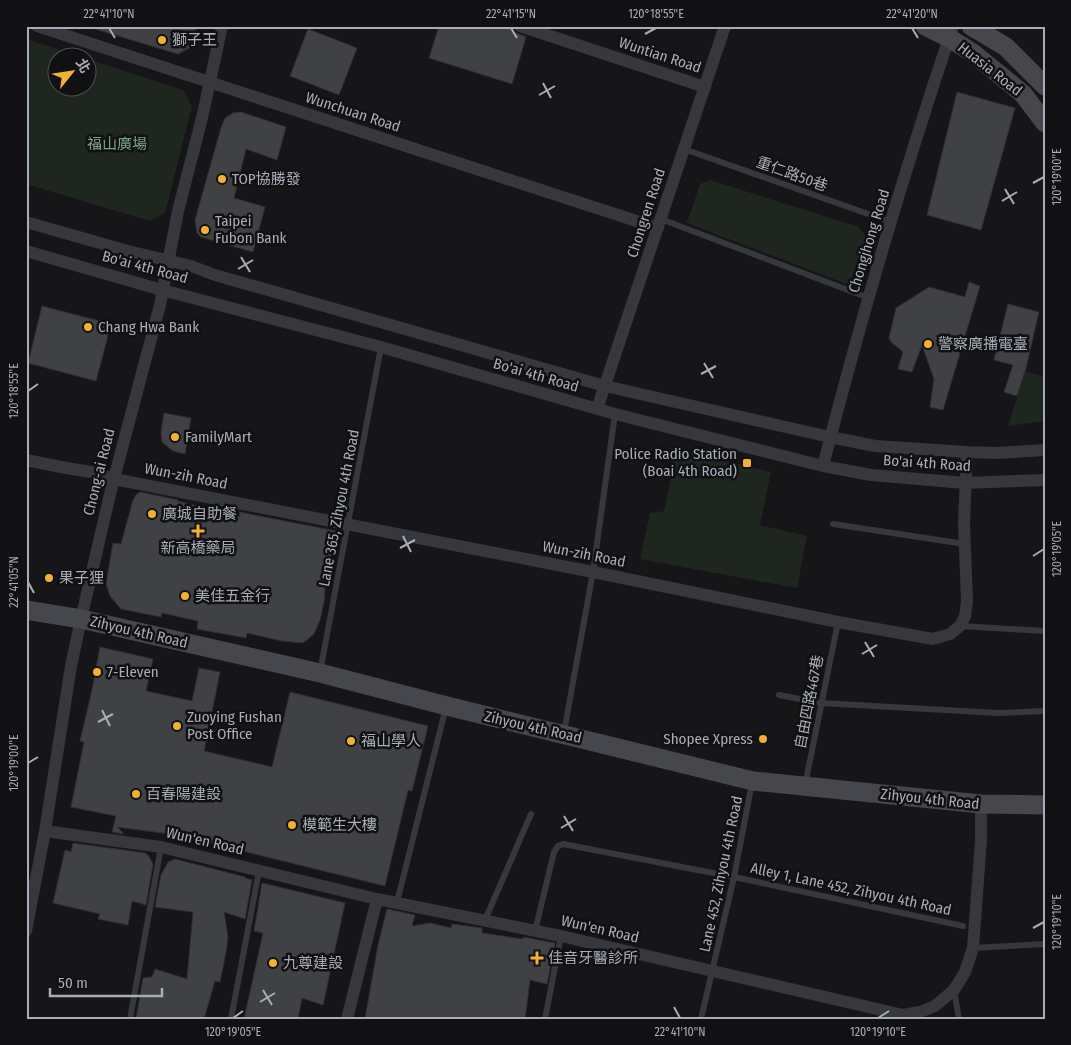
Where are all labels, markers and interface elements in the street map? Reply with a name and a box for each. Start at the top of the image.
text: 22°41'10"N [83,7,135,21]
text: 22°41'15"N [486,7,536,21]
text: 120°18'55"E [628,7,684,21]
text: 22°41'20"N [886,7,938,21]
place label: 獅子王 [172,31,217,49]
street label: Wuntian Road [617,33,703,77]
marker: 獅子王 [156,34,168,46]
street label: Huasia Road [954,38,1026,100]
north arrow [48,48,98,98]
text: 北 [72,55,94,76]
street label: Wunchuan Road [303,88,403,136]
park label: 福山廣場 [87,135,147,153]
text: 120°19'00"E [1050,148,1064,206]
street label: 重仁路50巷 [754,153,830,195]
street label: Chongren Road [623,166,669,260]
place label: TOP協勝發 [232,170,301,188]
marker: TOP協勝發 [216,173,228,185]
street label: Chongjhong Road [845,187,893,295]
place label: Taipei Fubon Bank [215,212,287,247]
marker: Taipei Fubon Bank [199,224,211,236]
street label: Bo'ai 4th Road [100,247,190,287]
place label: Chang Hwa Bank [98,318,199,336]
marker: Chang Hwa Bank [82,321,94,333]
place label: 警察廣播電臺 [938,335,1028,353]
marker: 警察廣播電臺 [922,338,934,350]
street label: Bo'ai 4th Road [491,354,581,396]
text: 120°18'55"E [7,363,21,419]
street label: Chong-ai Road [79,427,119,517]
place label: FamilyMart [185,428,252,446]
street label: Lane 365, Zihyou 4th Road [315,428,363,588]
marker: FamilyMart [169,431,181,443]
place label: Police Radio Station (Boai 4th Road) [614,445,737,480]
street label: Bo'ai 4th Road [882,451,972,475]
marker: Police Radio Station (Boai 4th Road) [741,457,753,469]
street label: Wun-zih Road [143,459,229,493]
place label: 廣城自助餐 [162,505,237,523]
marker: 廣城自助餐 [146,508,158,520]
text: 120°19'05"E [1050,521,1064,577]
marker: 新高橋藥局 [192,525,204,537]
street label: Wun-zih Road [541,537,627,571]
place label: 新高橋藥局 [160,539,236,557]
text: 22°41'05"N [7,556,21,608]
place label: 果子狸 [59,569,104,587]
marker: 果子狸 [43,572,55,584]
place label: 美佳五金行 [195,587,270,605]
marker: 美佳五金行 [179,590,191,602]
street label: Zihyou 4th Road [89,612,189,652]
street label: 自由四路467巷 [791,653,827,751]
place label: 7-Eleven [107,663,159,681]
marker: 7-Eleven [91,666,103,678]
street label: Zihyou 4th Road [483,707,583,747]
place label: Zuoying Fushan Post Office [187,708,282,743]
marker: Zuoying Fushan Post Office [171,720,183,732]
place label: Shopee Xpress [663,730,753,748]
place label: 福山學人 [361,732,421,750]
marker: Shopee Xpress [757,733,769,745]
text: 120°19'00"E [7,734,21,792]
marker: 福山學人 [345,735,357,747]
place label: 百春陽建設 [146,785,221,803]
street label: Zihyou 4th Road [880,785,980,813]
marker: 百春陽建設 [130,788,142,800]
street label: Lane 452, Zihyou 4th Road [696,794,746,954]
place label: 模範生大樓 [302,816,377,834]
marker: 模範生大樓 [286,819,298,831]
street label: Wun'en Road [164,823,246,859]
street label: Alley 1, Lane 452, Zihyou 4th Road [749,859,953,919]
text: 120°19'10"E [1050,894,1064,950]
street label: Wun'en Road [559,911,641,947]
place label: 佳音牙醫診所 [548,949,638,967]
marker: 佳音牙醫診所 [530,951,544,965]
place label: 九尊建設 [283,954,343,972]
marker: 九尊建設 [267,957,279,969]
scale bar [50,965,162,997]
text: 50 m [58,974,88,992]
text: 120°19'05"E [205,1025,261,1039]
text: 22°41'10"N [654,1025,706,1039]
text: 120°19'10"E [850,1025,906,1039]

